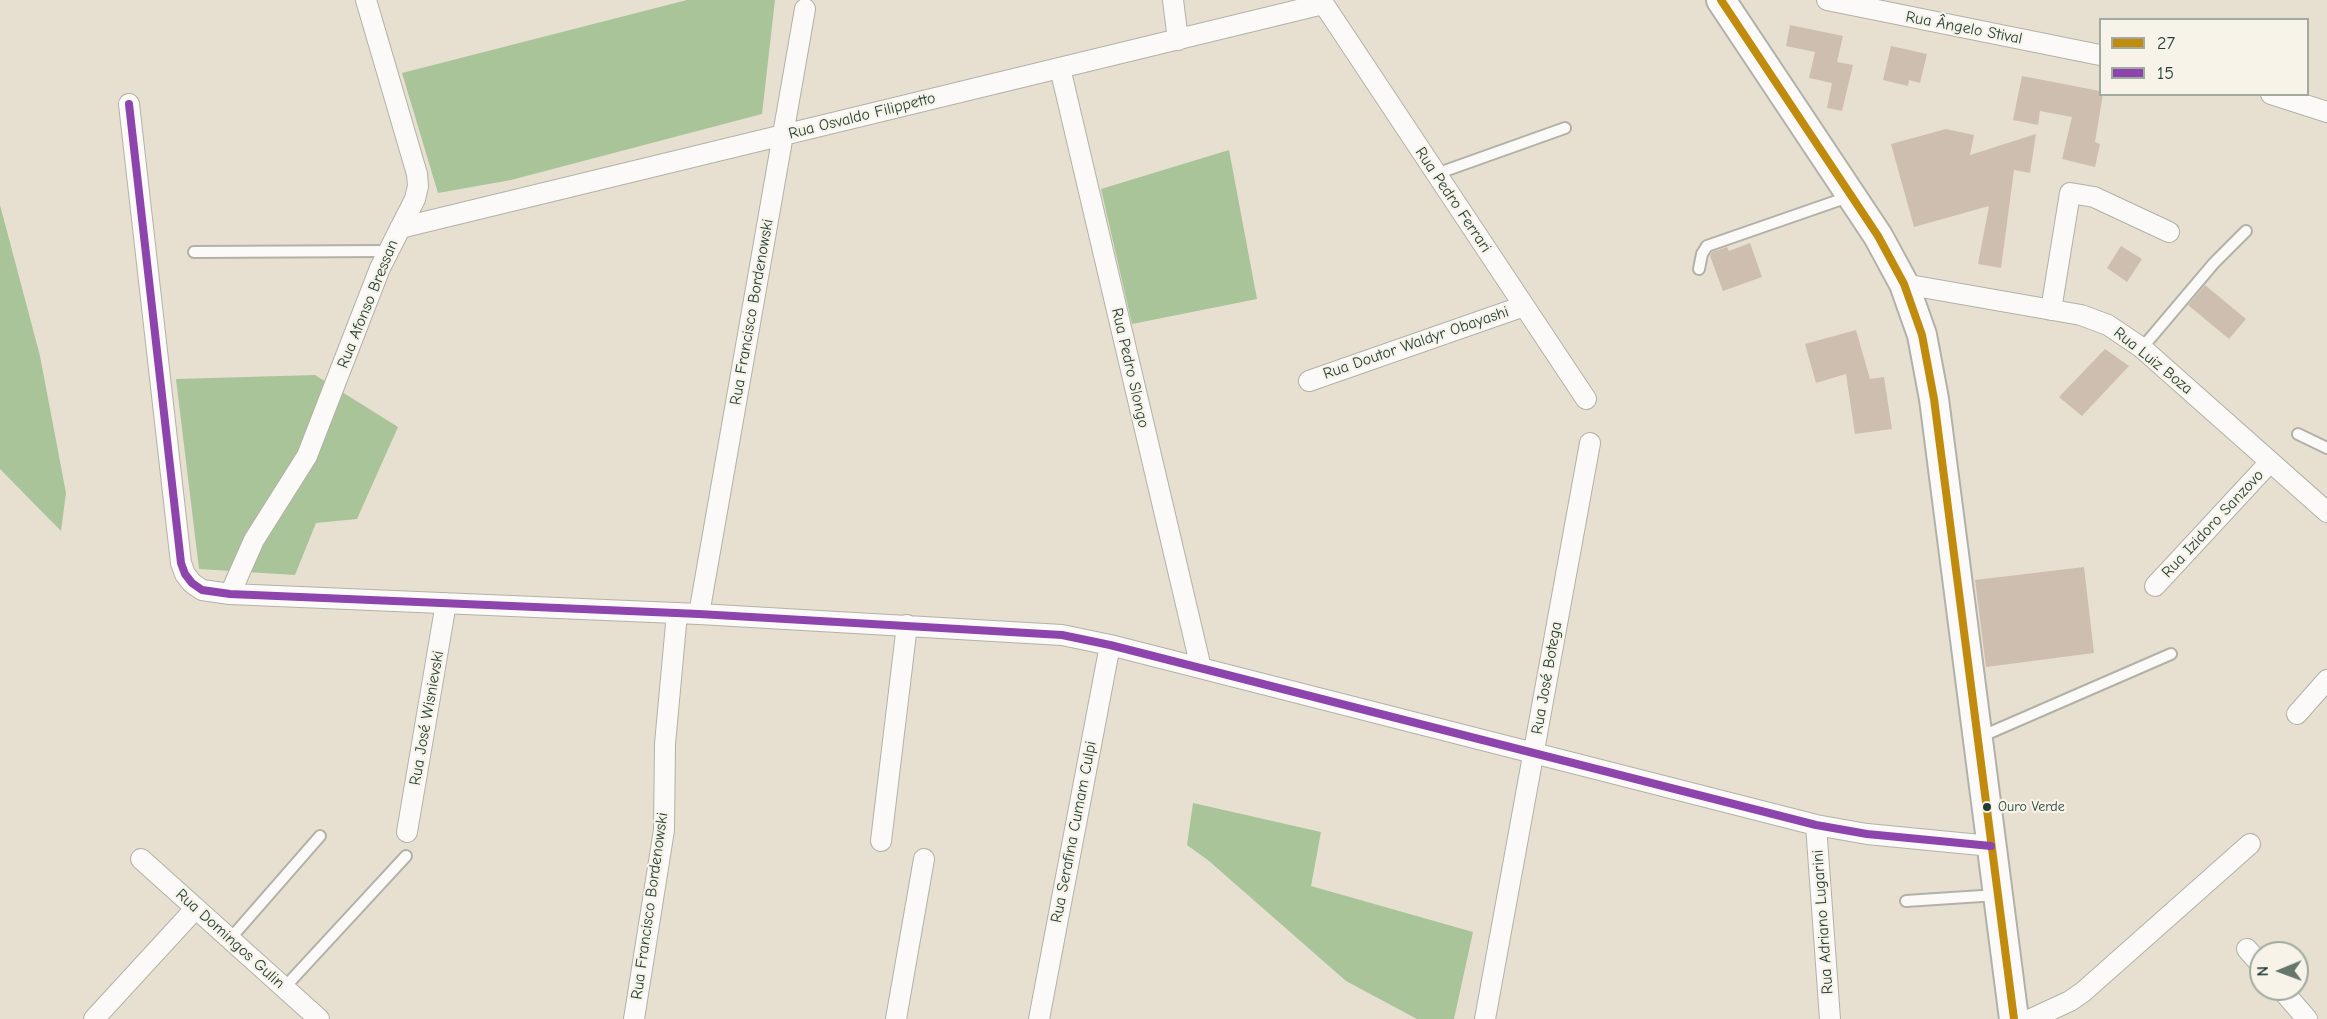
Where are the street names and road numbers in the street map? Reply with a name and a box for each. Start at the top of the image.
street label: Rua Ângelo Stival [1904,7,2024,49]
street label: Rua Osvaldo Filippetto [787,88,937,144]
street label: Rua Pedro Ferrari [1411,144,1495,256]
street label: Rua Francisco Bordenowski [726,217,778,407]
street label: Rua Afonso Bressan [333,237,403,371]
street label: Rua Doutor Waldyr Obayashi [1321,302,1511,384]
street label: Rua Pedro Slongo [1107,306,1153,430]
street label: Rua Luiz Boza [2110,323,2196,399]
street label: Rua Izidoro Sanzovo [2158,466,2268,582]
street label: Rua José Botega [1528,620,1566,736]
street label: Rua José Wisnievski [406,649,448,787]
street label: Rua Serafina Cumam Culpi [1047,740,1101,924]
street label: Rua Francisco Bordenowski [627,811,673,1001]
street label: Rua Adriano Lugarini [1808,849,1838,995]
street label: Rua Domingos Gulin [172,885,288,993]

